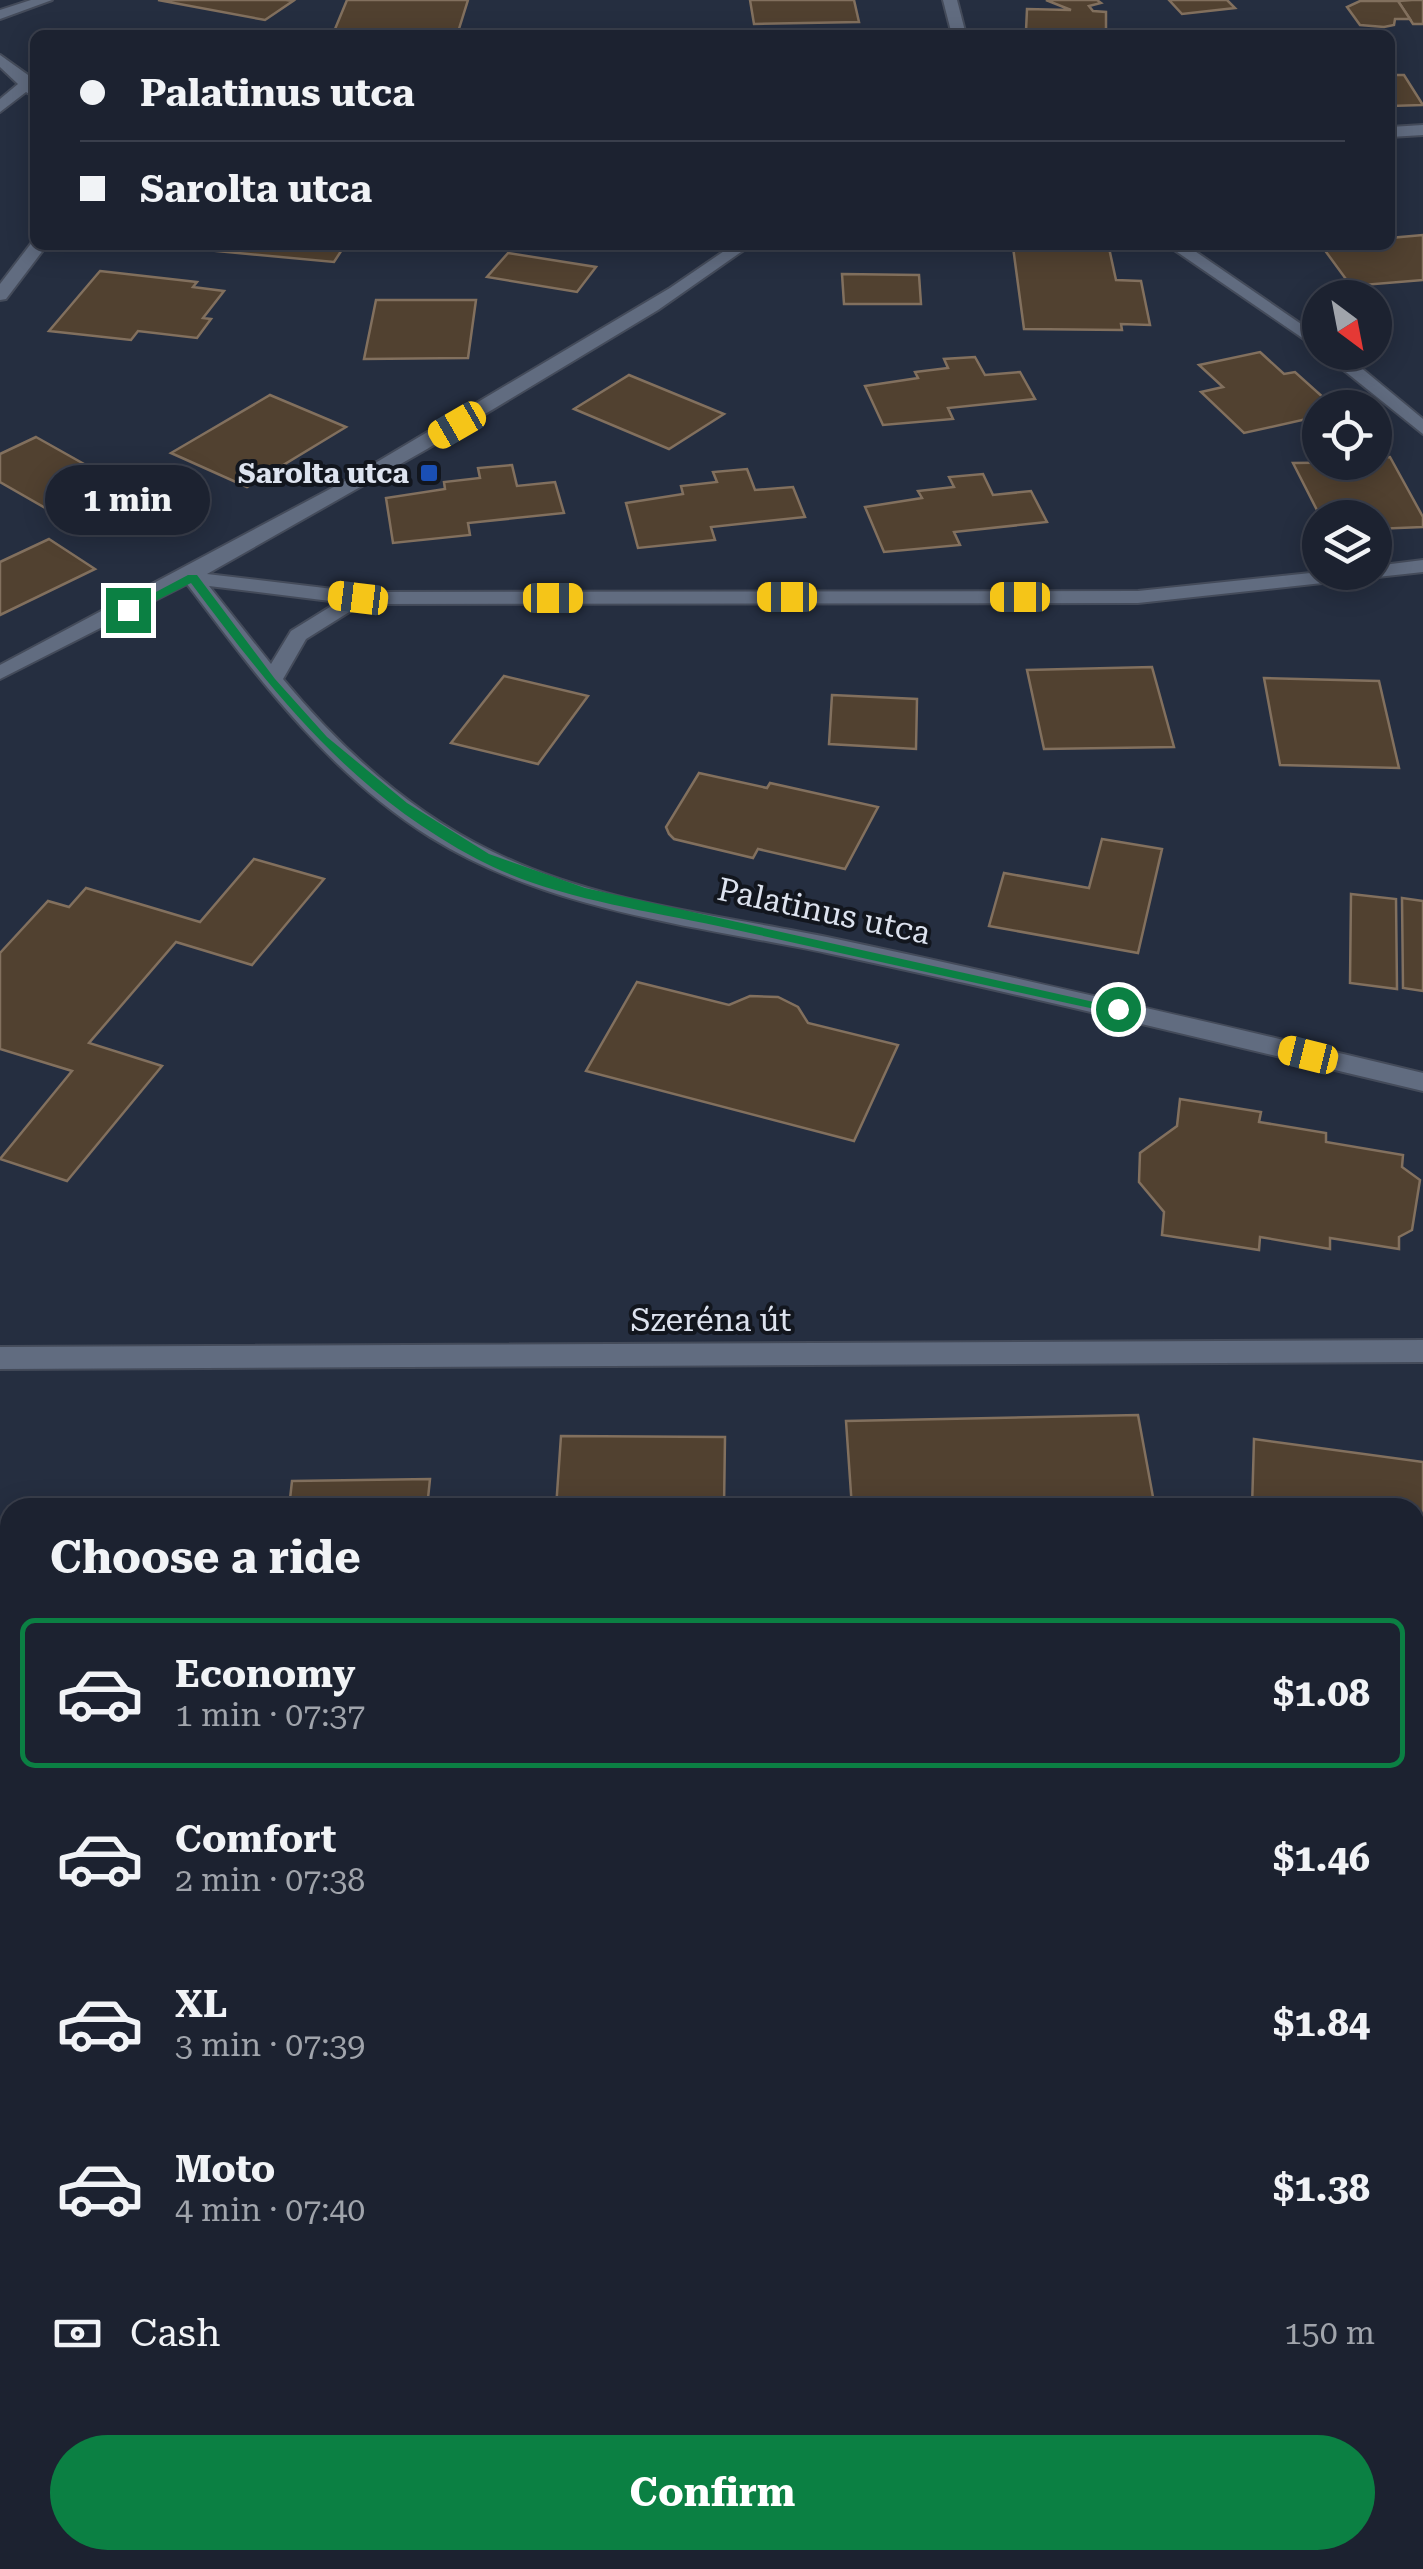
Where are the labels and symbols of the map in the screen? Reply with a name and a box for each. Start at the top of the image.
north arrow [1302,280,1392,370]
car [424,397,490,453]
place label: Sarolta utca [238,457,410,490]
marker: Sarolta utca [418,462,440,484]
callout: 1 min [46,465,210,535]
car [326,579,390,617]
car [757,582,817,612]
car [990,582,1050,612]
car [523,583,583,613]
route end [106,588,151,633]
street label: Palatinus utca [714,870,934,952]
route start [1096,987,1141,1032]
car [1275,1033,1341,1077]
street label: Szeréna út [631,1301,792,1339]

